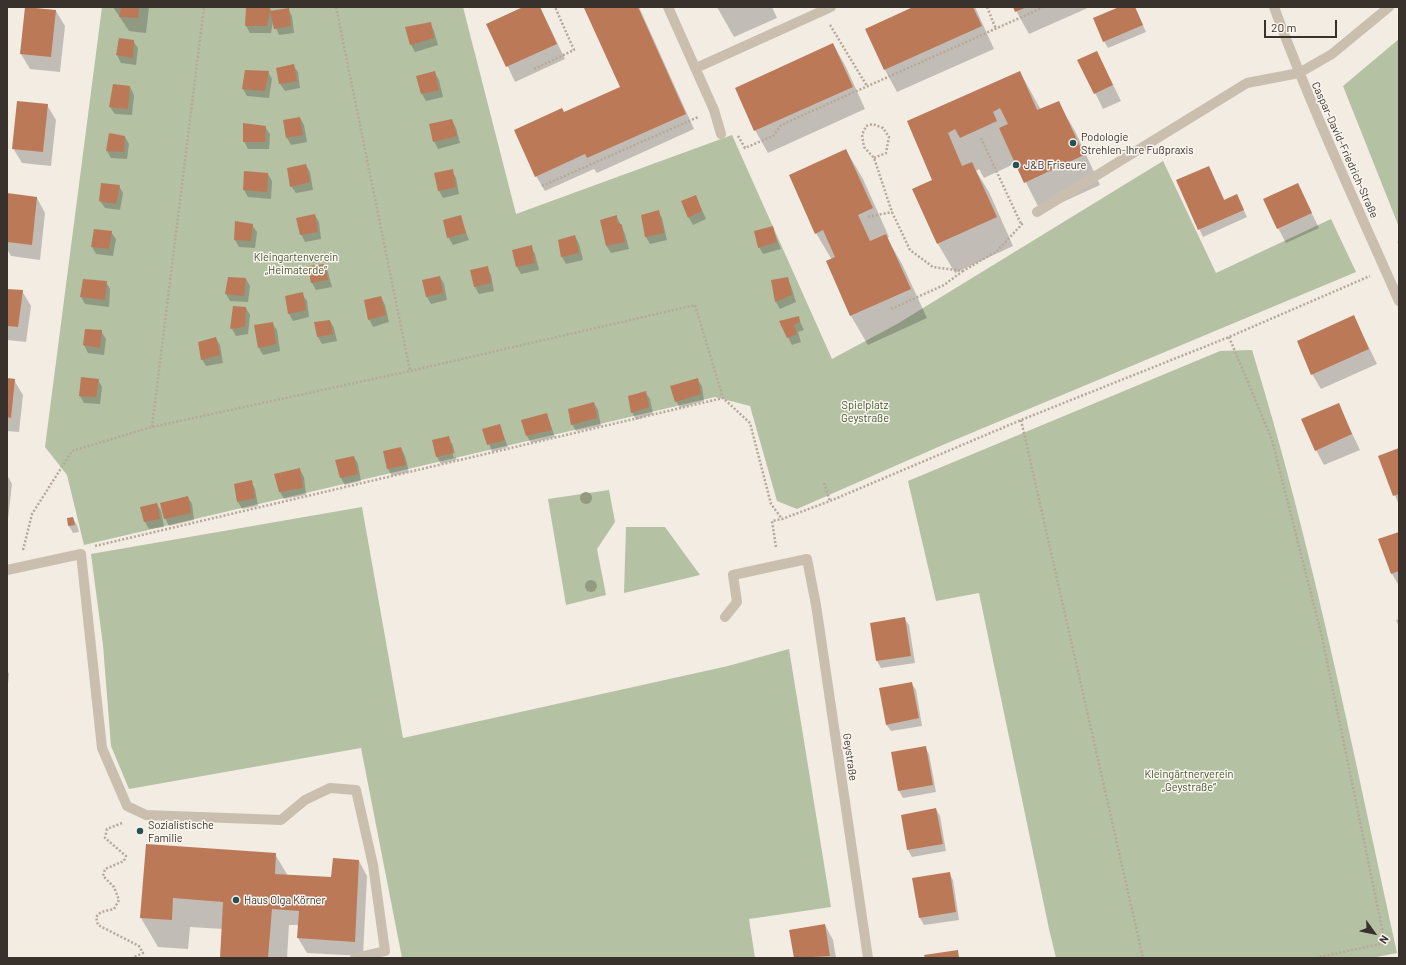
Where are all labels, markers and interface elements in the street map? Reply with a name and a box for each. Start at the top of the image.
scale bar [1266,12,1339,38]
text: 20 m [1271,20,1297,34]
street label: Caspar-David-Friedrich-Straße [1309,80,1381,220]
place label: Podologie Strehlen-Ihre Fußpraxis [1081,130,1194,156]
marker: Podologie Strehlen-Ihre Fußpraxis [1068,138,1078,148]
place label: J&B Friseure [1024,158,1086,172]
marker: J&B Friseure [1011,160,1021,170]
park label: Kleingartenverein „Heimaterde“ [254,250,338,276]
park label: Spielplatz Geystraße [841,398,889,424]
street label: Geystraße [840,732,860,782]
park label: Kleingärtnerverein „Geystraße“ [1145,767,1233,793]
place label: Sozialistische Familie [148,818,214,844]
marker: Sozialistische Familie [135,826,145,836]
place label: Haus Olga Körner [244,893,325,907]
marker: Haus Olga Körner [231,895,241,905]
north arrow [1354,913,1394,953]
text: N [1377,933,1392,946]

